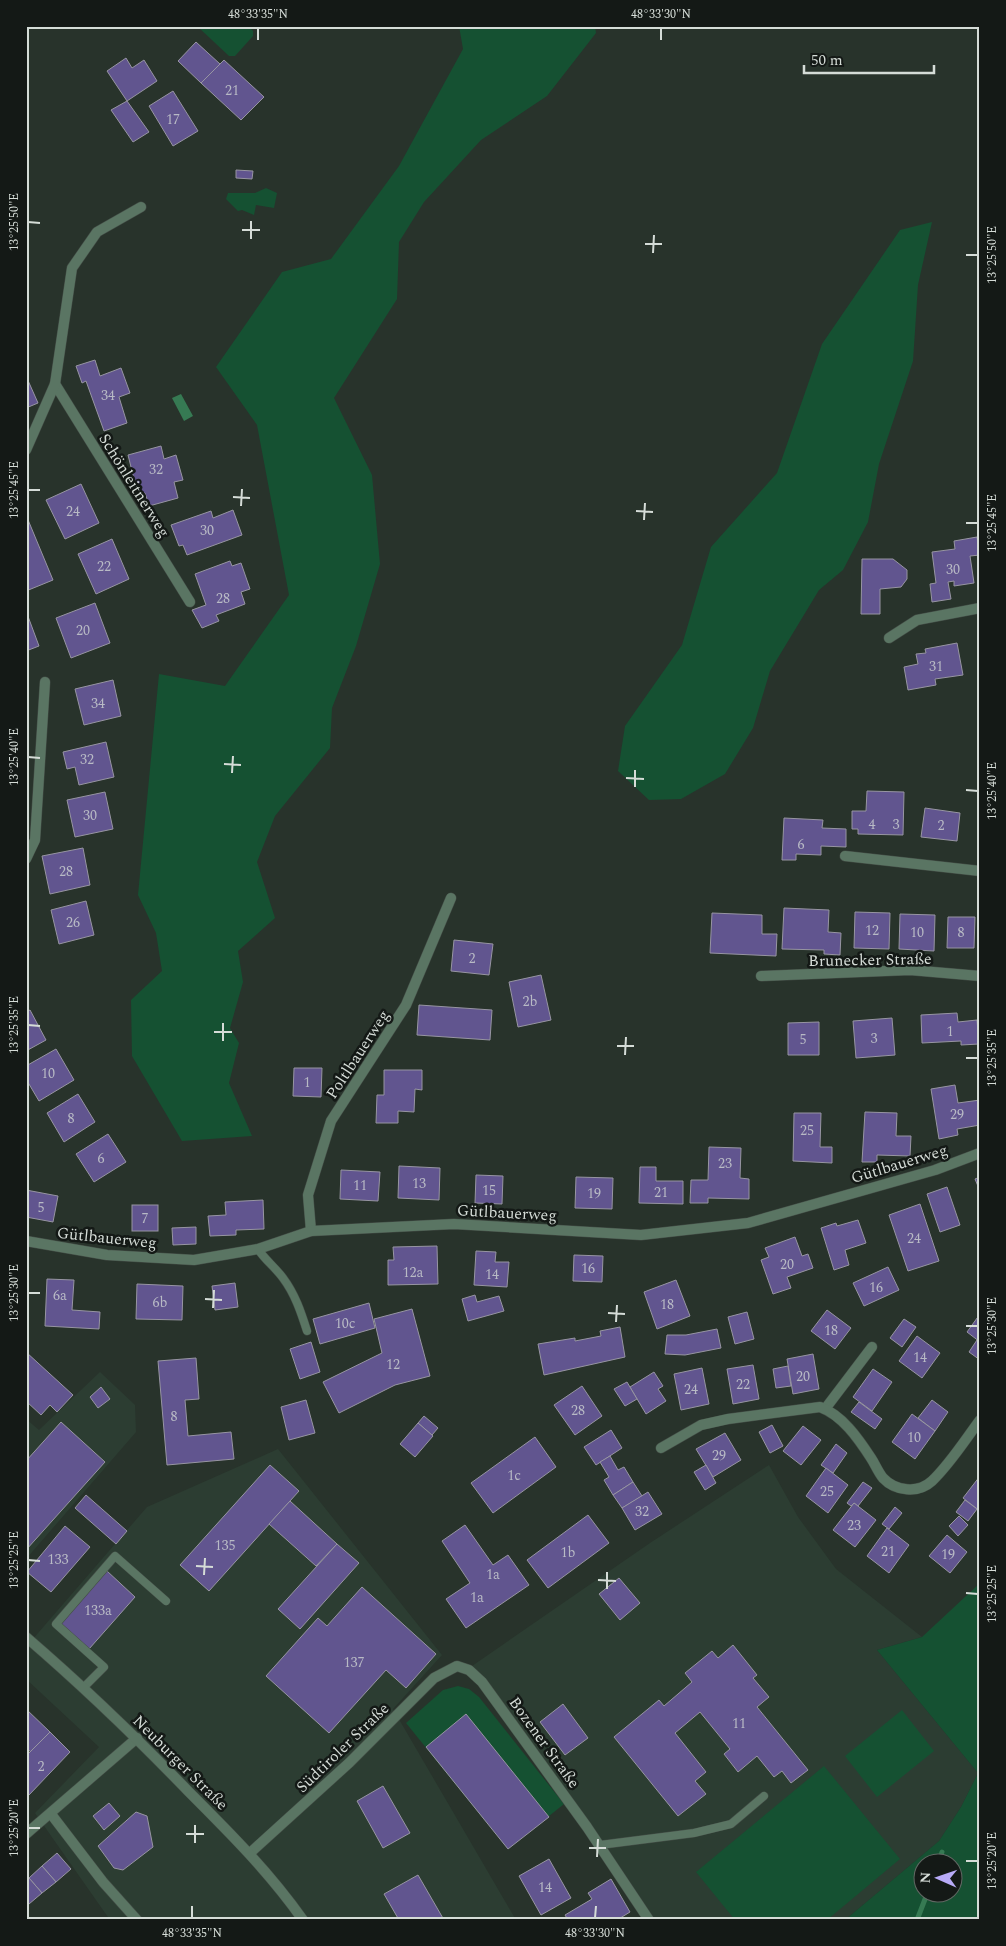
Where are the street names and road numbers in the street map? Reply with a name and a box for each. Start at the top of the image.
street label: Schönleitnerweg [92,429,176,542]
street label: Brunecker Straße [808,947,932,973]
street label: Poltlbauerweg [320,1005,396,1104]
street label: Gütlbauerweg [848,1138,951,1190]
street label: Gütlbauerweg [456,1198,558,1228]
street label: Gütlbauerweg [56,1221,158,1255]
street label: Bozener Straße [503,1692,586,1793]
street label: Südtiroler Straße [291,1697,395,1798]
street label: Neuburger Straße [127,1709,234,1816]

